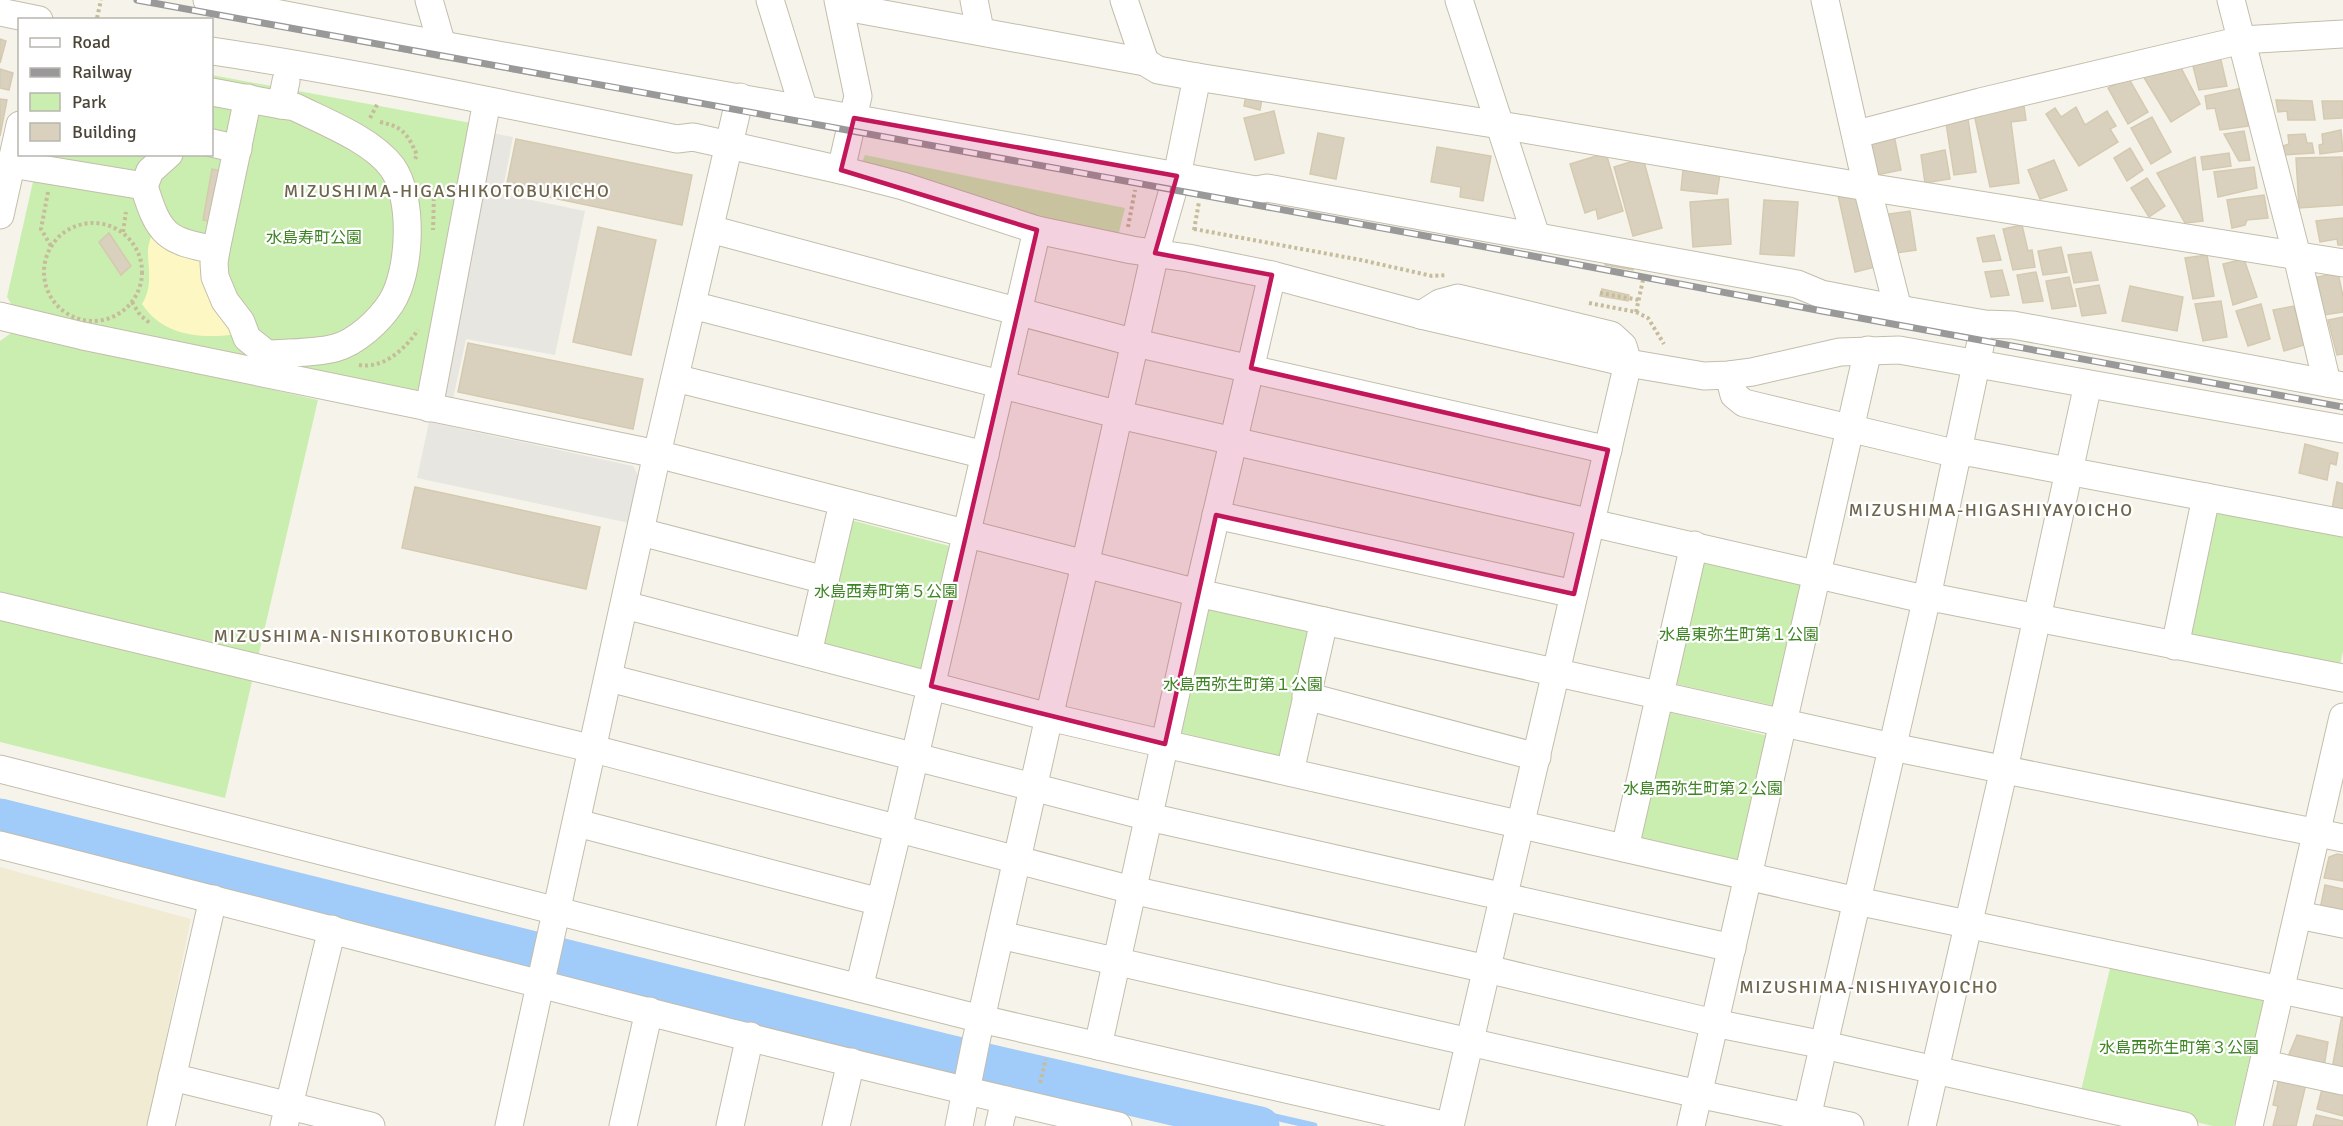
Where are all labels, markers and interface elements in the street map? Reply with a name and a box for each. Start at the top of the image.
legend [18,18,213,156]
text: Road [72,31,111,53]
text: Railway [72,61,133,83]
text: Park [72,91,107,113]
text: Building [72,121,136,143]
district label: MIZUSHIMA-HIGASHIKOTOBUKICHO [284,180,610,202]
park label: 水島寿町公園 [266,228,362,248]
district label: MIZUSHIMA-HIGASHIYAYOICHO [1848,499,2134,521]
park label: 水島西寿町第５公園 [814,582,958,602]
district label: MIZUSHIMA-NISHIKOTOBUKICHO [213,625,515,647]
park label: 水島東弥生町第１公園 [1659,625,1819,645]
park label: 水島西弥生町第１公園 [1163,675,1323,695]
park label: 水島西弥生町第２公園 [1623,779,1783,799]
district label: MIZUSHIMA-NISHIYAYOICHO [1739,976,1999,998]
park label: 水島西弥生町第３公園 [2099,1038,2259,1058]

